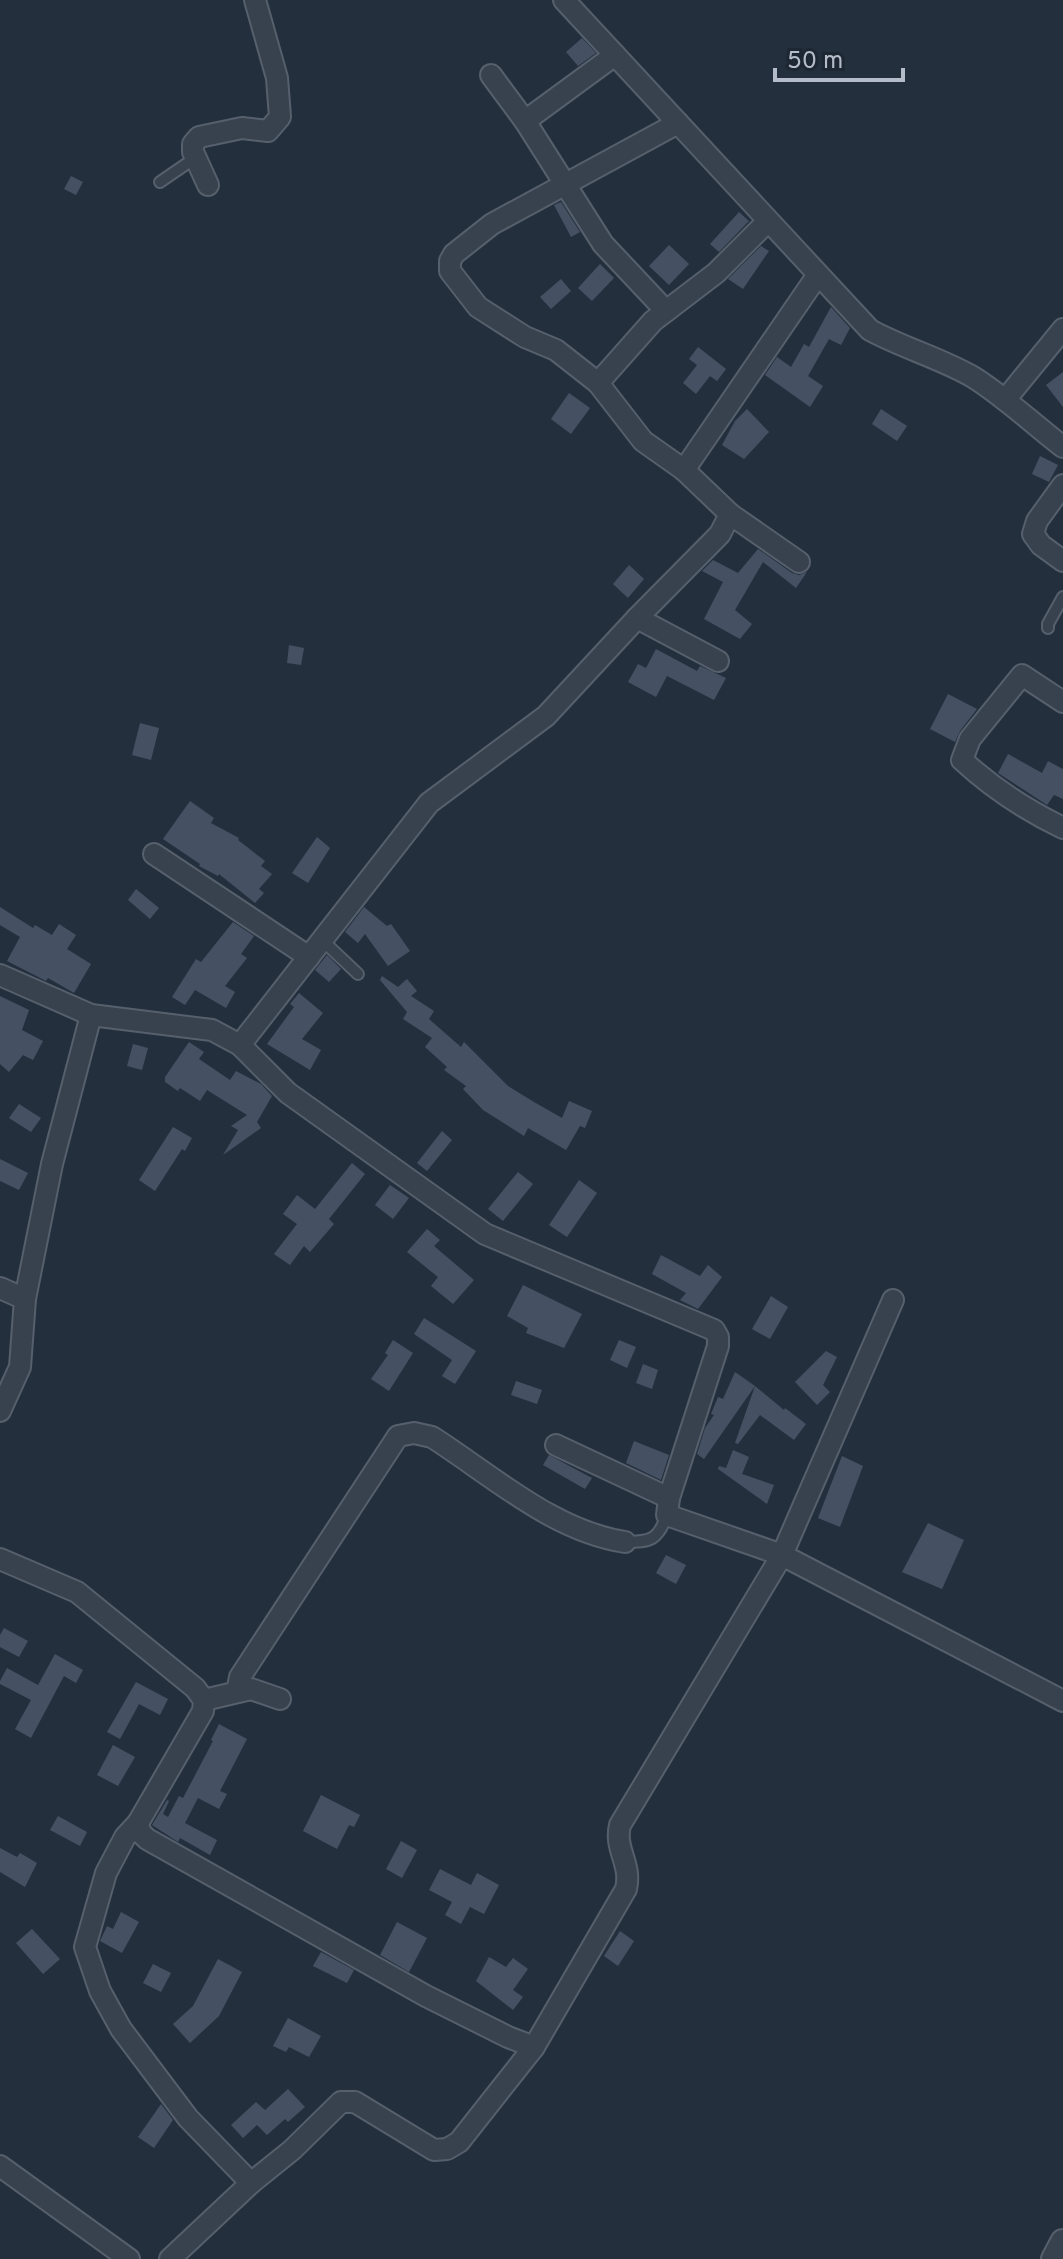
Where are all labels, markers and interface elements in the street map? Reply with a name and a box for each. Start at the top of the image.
scale bar [775,32,903,82]
text: 50 m [787,47,843,77]

